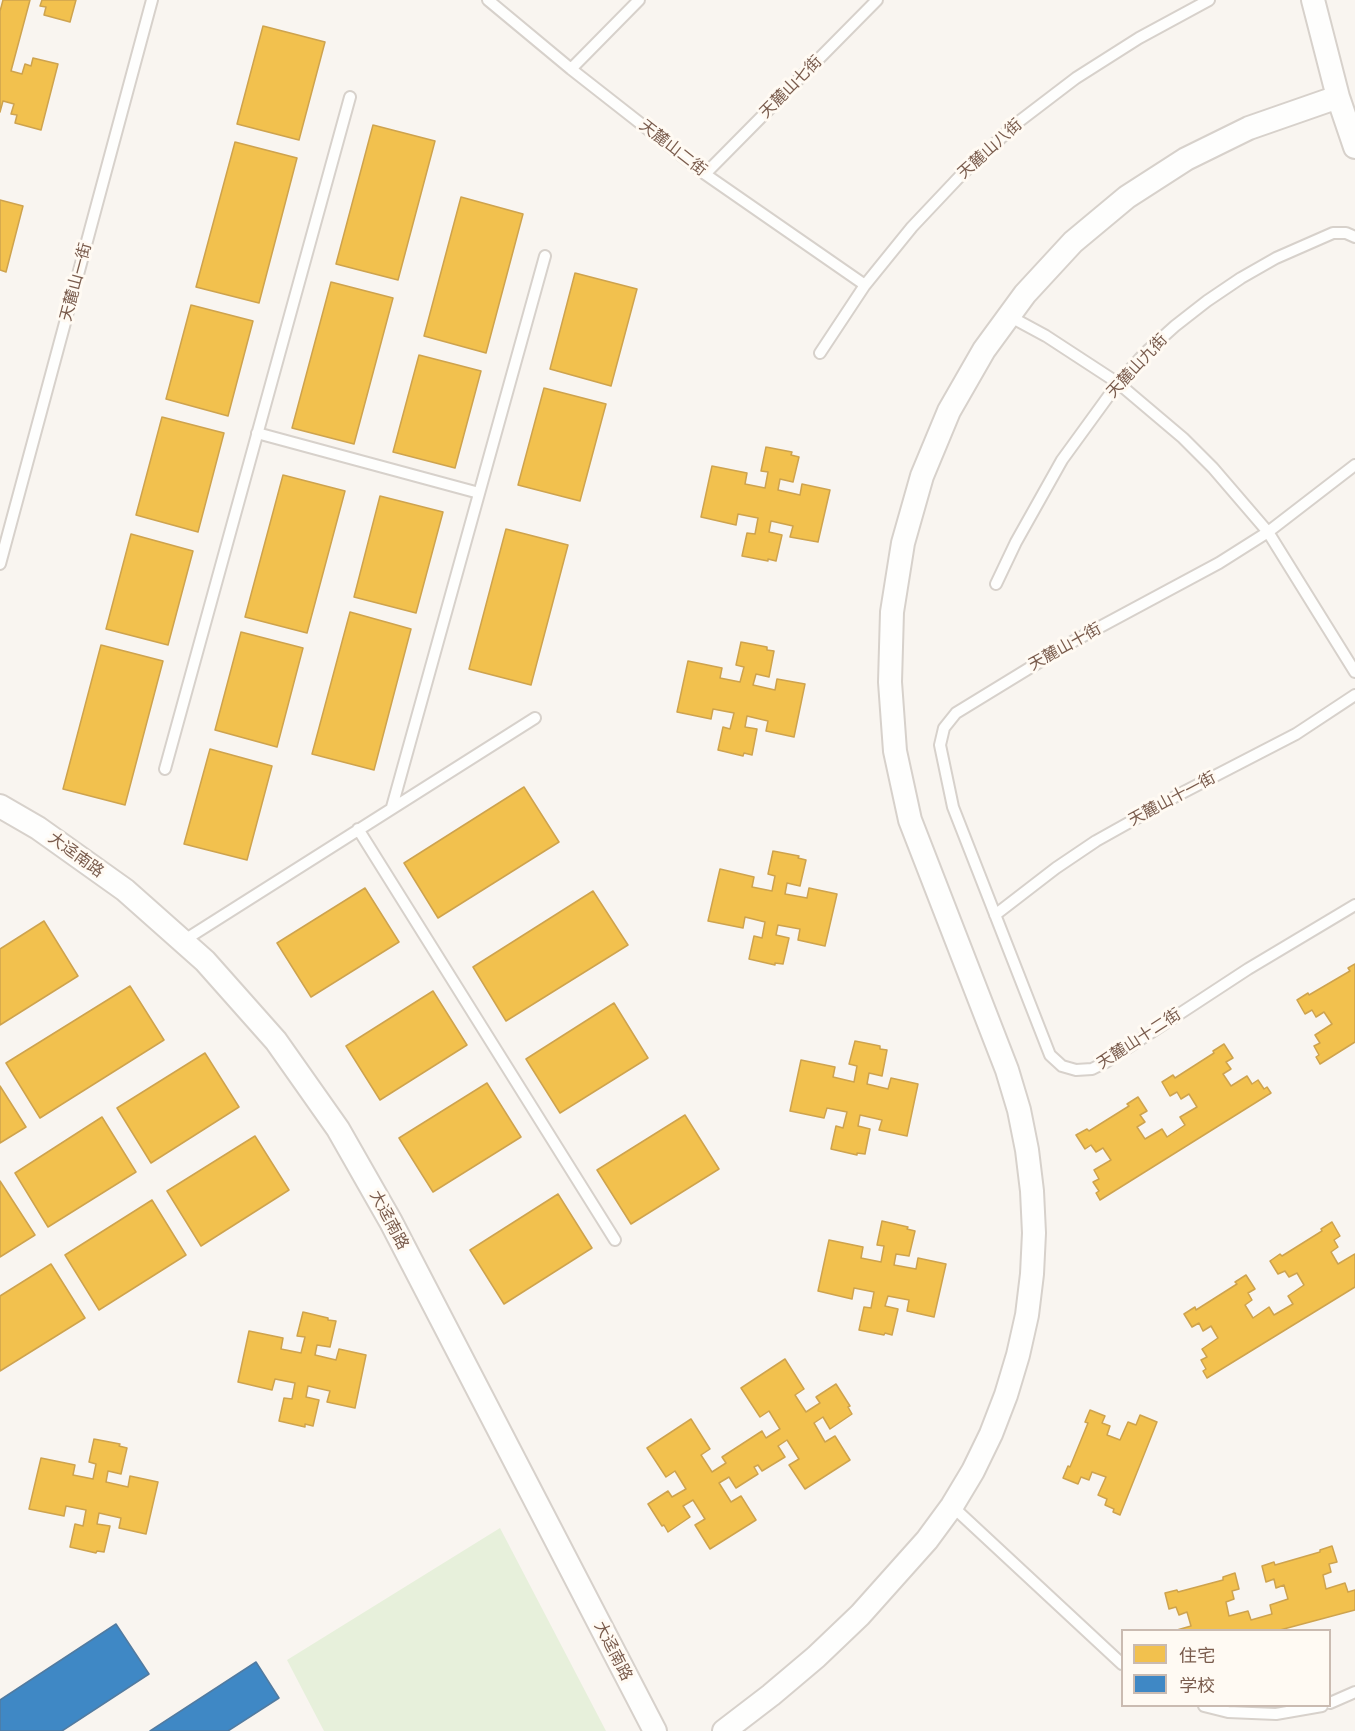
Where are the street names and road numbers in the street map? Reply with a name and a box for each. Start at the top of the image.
street label: 天麓山七街 [756,52,826,122]
street label: 天麓山八街 [954,115,1026,183]
street label: 天麓山二街 [636,116,710,180]
street label: 天麓山一街 [56,241,96,323]
street label: 天麓山九街 [1103,330,1171,402]
street label: 天麓山十街 [1025,619,1105,675]
street label: 天麓山十一街 [1125,768,1219,830]
street label: 大迳南路 [44,828,108,882]
street label: 天麓山十二街 [1094,1005,1184,1073]
street label: 大迳南路 [366,1187,412,1253]
street label: 大迳南路 [590,1618,636,1684]

